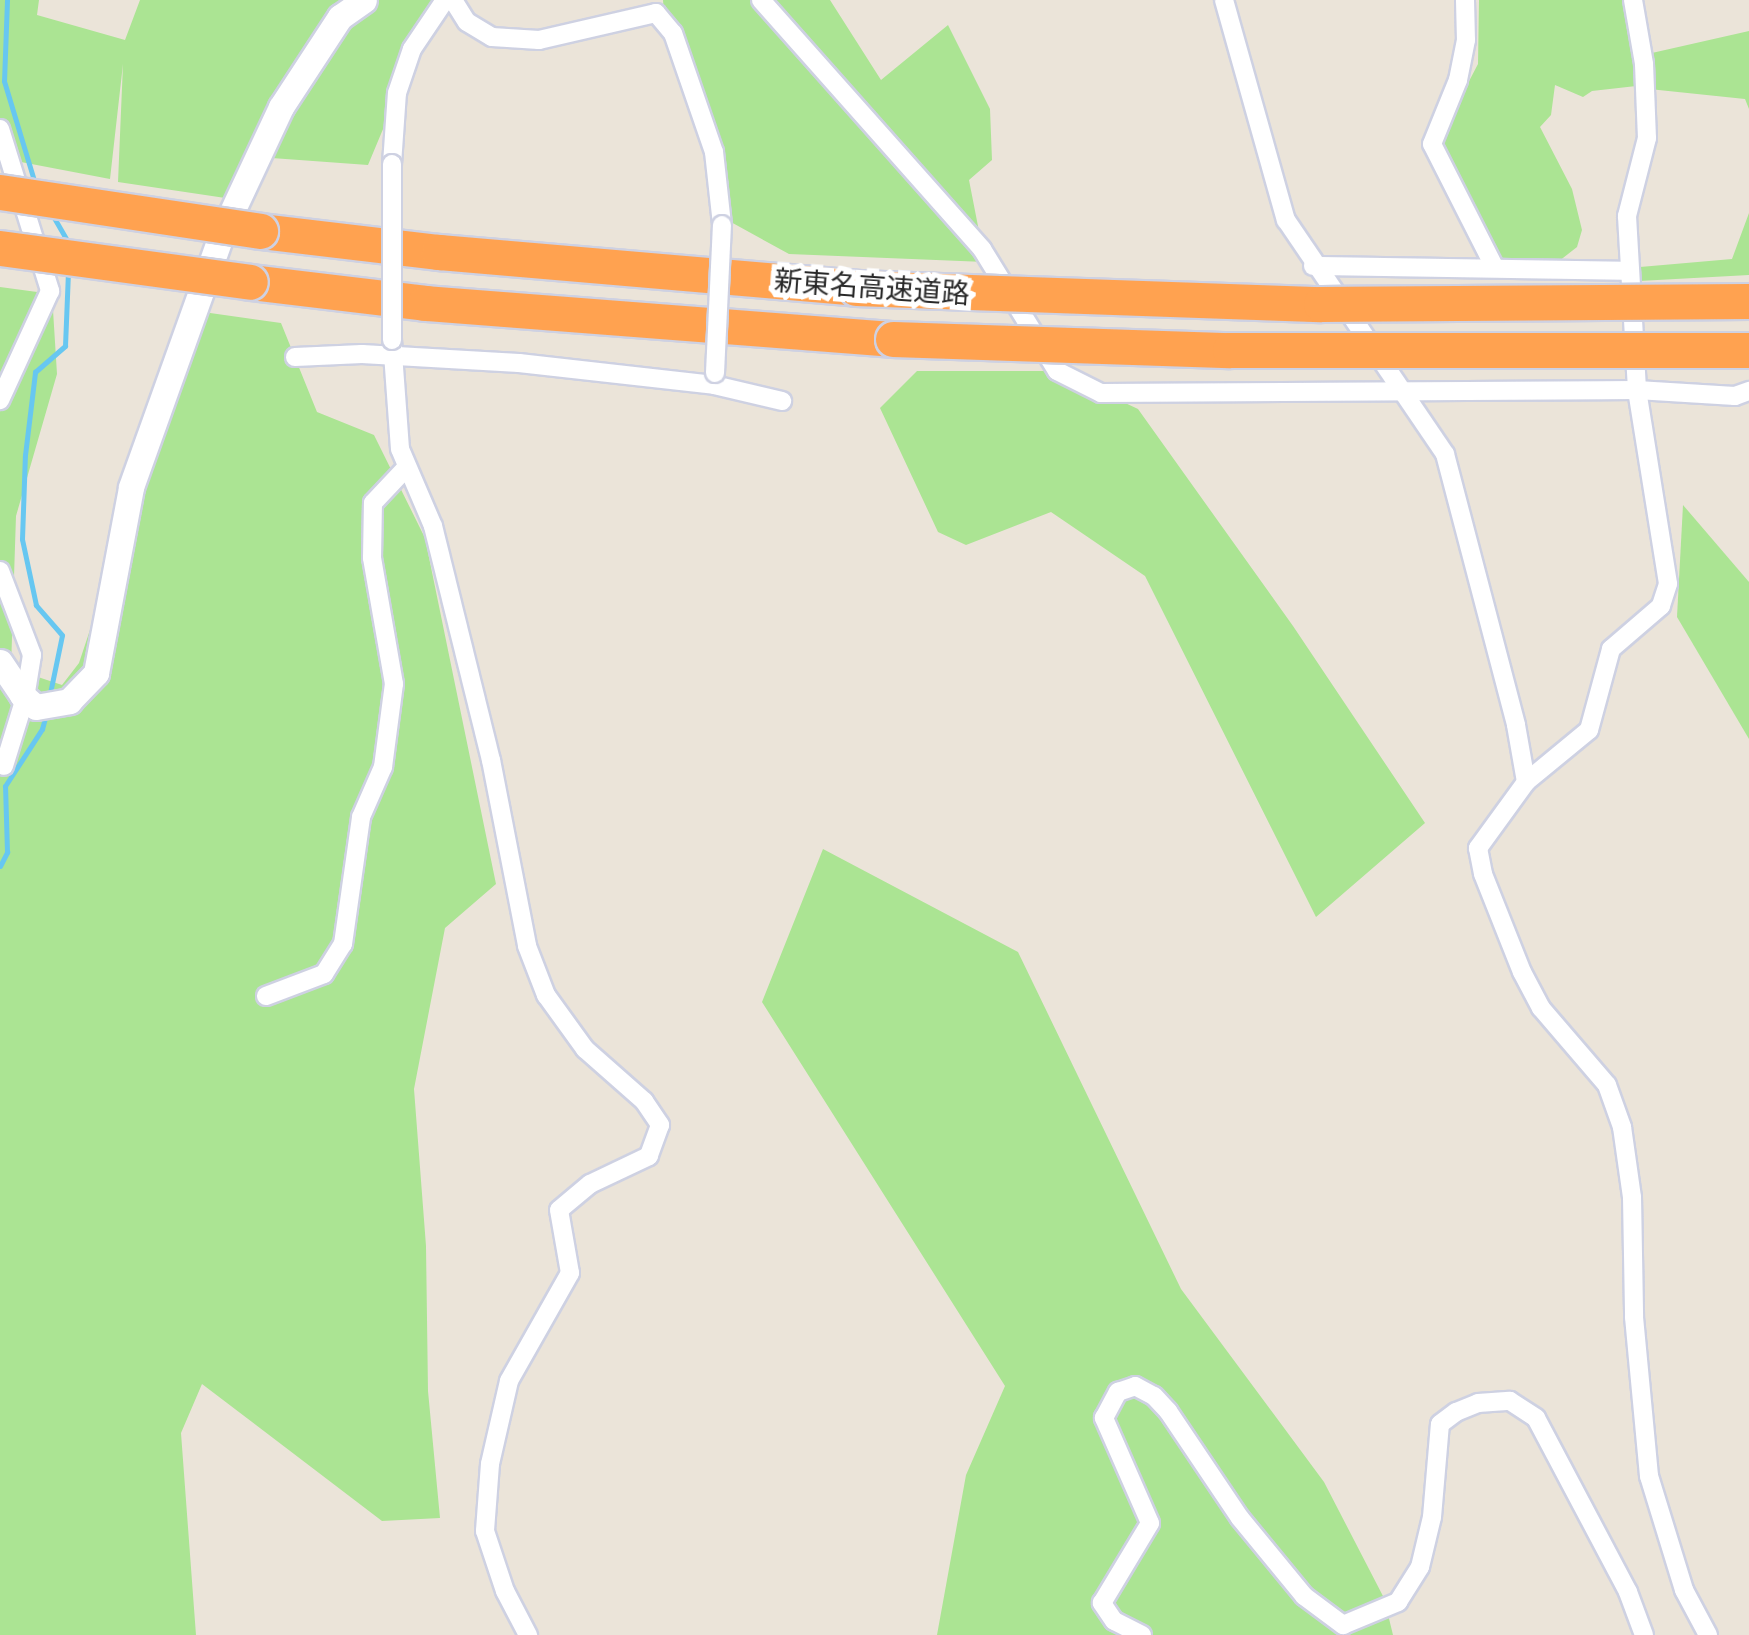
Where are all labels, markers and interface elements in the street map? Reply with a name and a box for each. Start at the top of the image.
street label: 新東名高速道路 [773,263,971,311]

